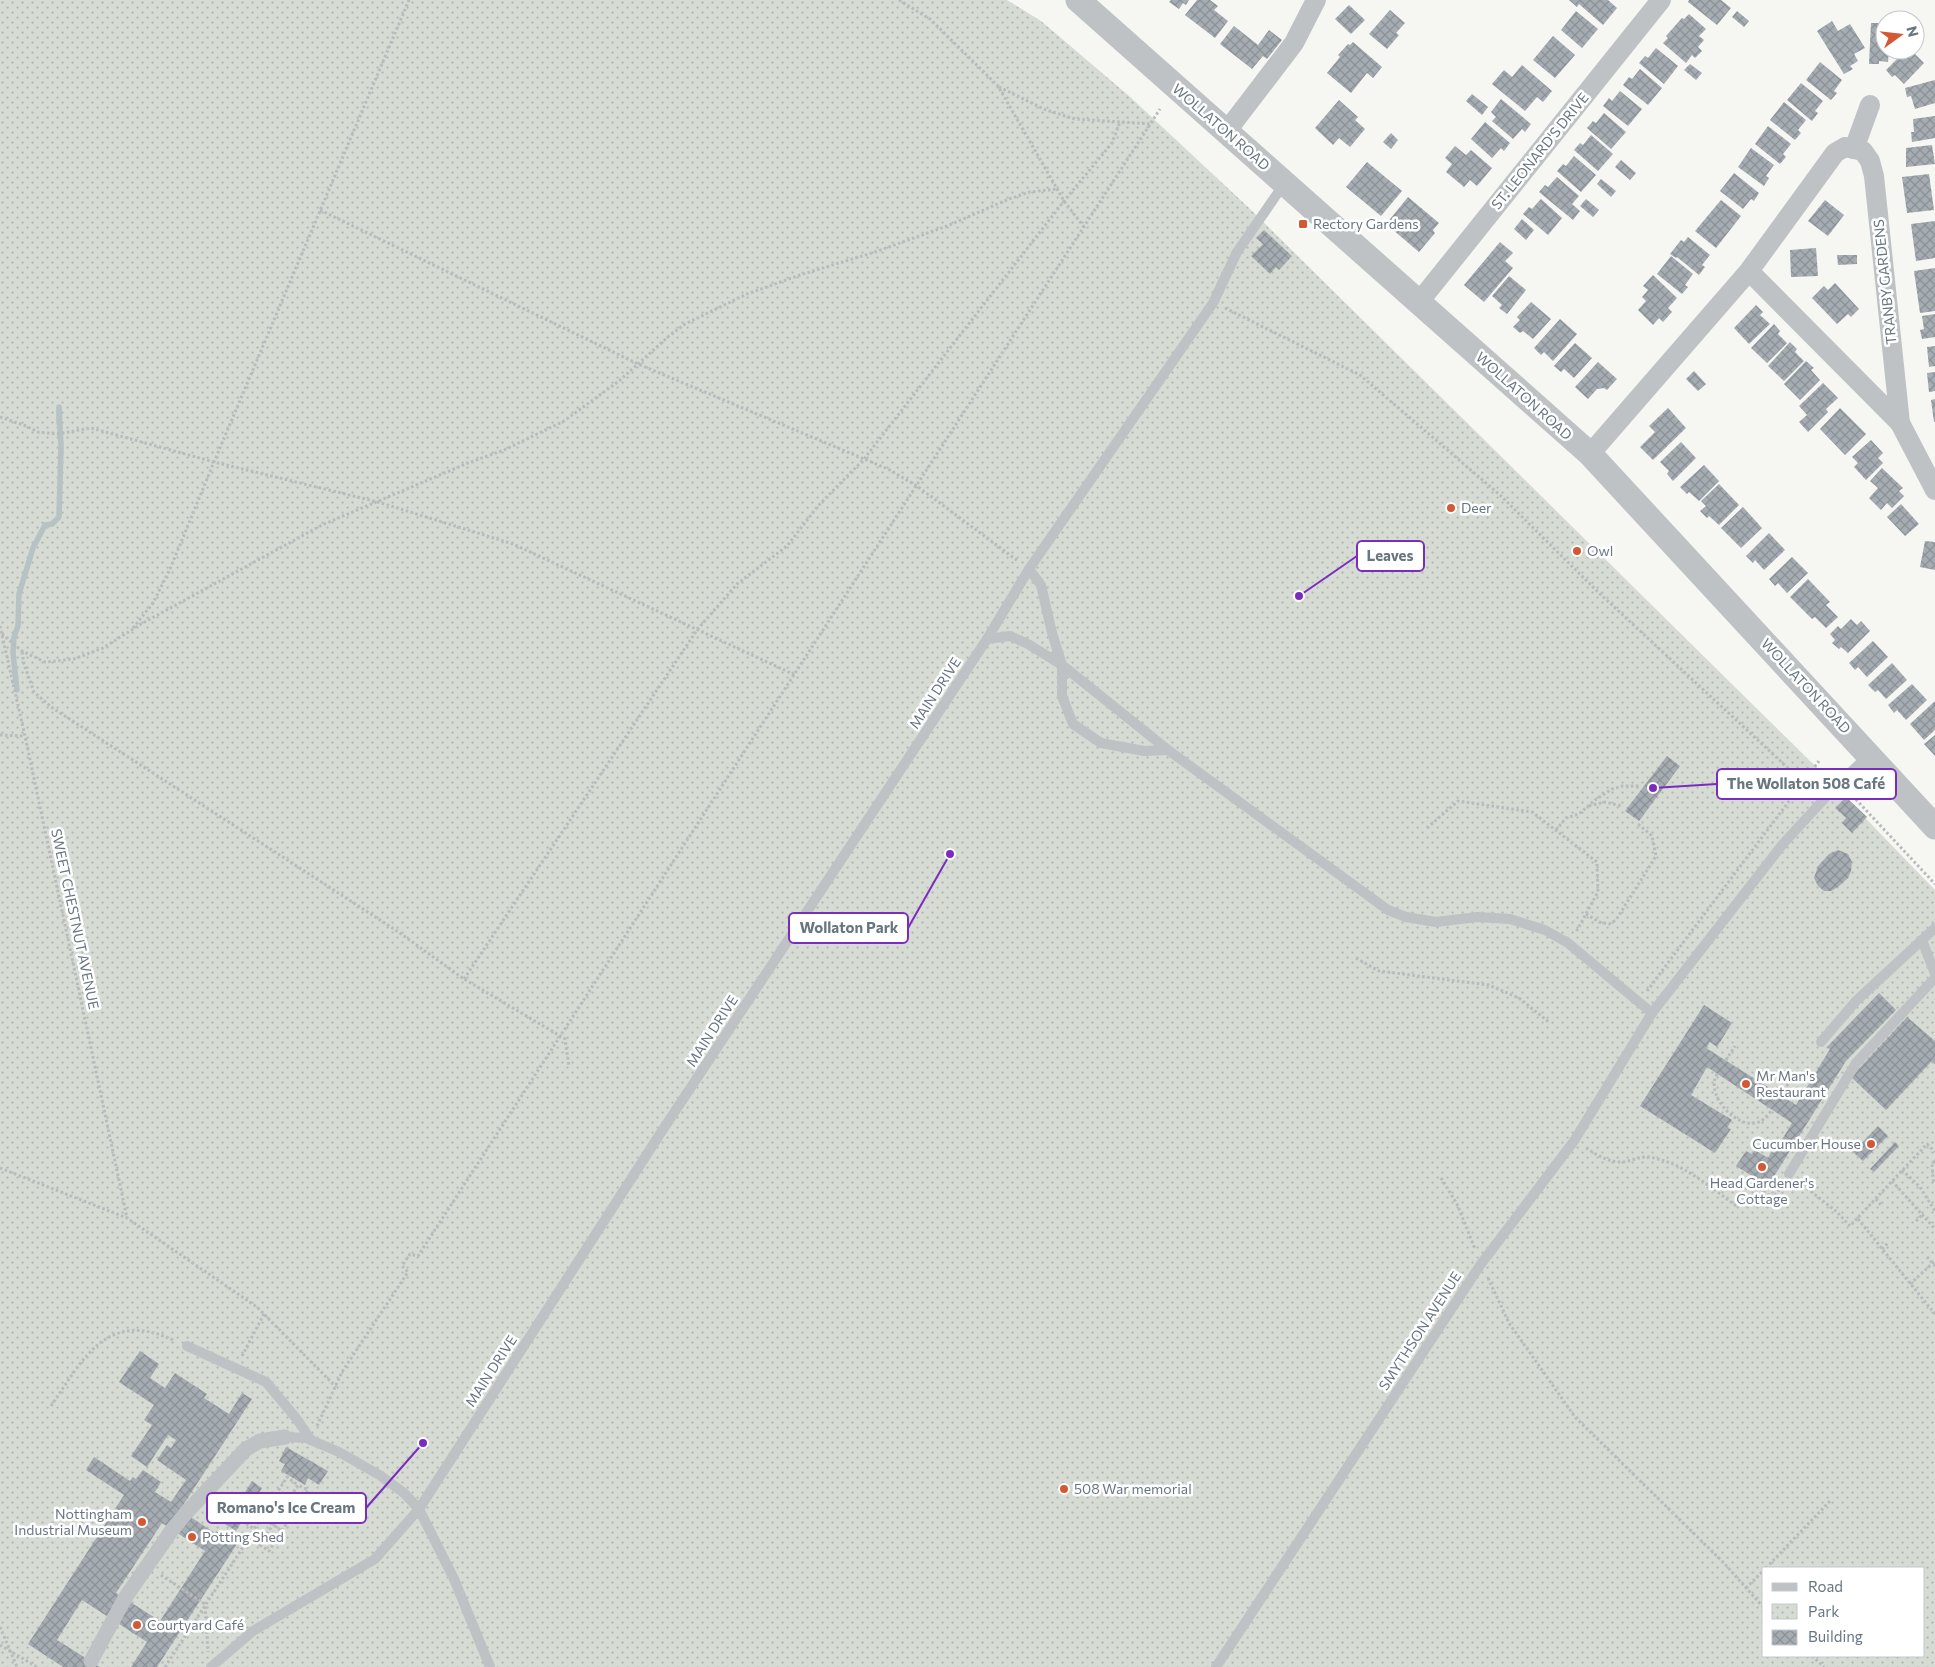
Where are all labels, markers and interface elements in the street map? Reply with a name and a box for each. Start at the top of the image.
north arrow [1875,10,1925,60]
text: N [1903,24,1923,39]
street label: WOLLATON ROAD [1169,80,1273,173]
street label: ST. LEONARD'S DRIVE [1487,89,1592,212]
place label: Rectory Gardens [1313,215,1419,232]
marker: Rectory Gardens [1297,218,1309,230]
street label: TRANBY GARDENS [1869,219,1900,346]
street label: WOLLATON ROAD [1473,348,1576,443]
place label: Deer [1461,499,1492,516]
marker: Deer [1445,502,1457,514]
callout: Leaves [1357,541,1424,571]
place label: Owl [1587,542,1613,559]
marker: Owl [1571,545,1583,557]
text: Leaves [1366,546,1414,564]
street label: WOLLATON ROAD [1758,635,1855,737]
street label: MAIN DRIVE [905,654,964,732]
callout: The Wollaton 508 Café [1717,769,1896,799]
text: The Wollaton 508 Café [1727,774,1885,792]
street label: SWEET CHESTNUT AVENUE [48,827,103,1011]
callout: Wollaton Park [789,913,908,943]
text: Wollaton Park [800,918,899,936]
street label: MAIN DRIVE [682,992,741,1070]
place label: Mr Man's Restaurant [1756,1067,1826,1100]
marker: Mr Man's Restaurant [1740,1078,1752,1090]
place label: Cucumber House [1752,1135,1861,1152]
marker: Cucumber House [1865,1138,1877,1150]
marker: Head Gardener's Cottage [1756,1161,1768,1173]
place label: Head Gardener's Cottage [1710,1174,1814,1207]
street label: SMYTHSON AVENUE [1375,1268,1464,1393]
street label: MAIN DRIVE [461,1332,520,1410]
place label: 508 War memorial [1074,1480,1192,1497]
marker: 508 War memorial [1058,1483,1070,1495]
callout: Romano's Ice Cream [207,1493,366,1523]
text: Romano's Ice Cream [217,1498,355,1516]
place label: Nottingham Industrial Museum [14,1505,132,1538]
marker: Nottingham Industrial Museum [136,1516,148,1528]
place label: Potting Shed [202,1528,284,1545]
marker: Potting Shed [186,1531,198,1543]
legend [1762,1567,1925,1657]
text: Road [1808,1577,1843,1595]
text: Park [1808,1602,1839,1620]
place label: Courtyard Café [147,1616,244,1633]
marker: Courtyard Café [131,1619,143,1631]
text: Building [1808,1627,1863,1645]

